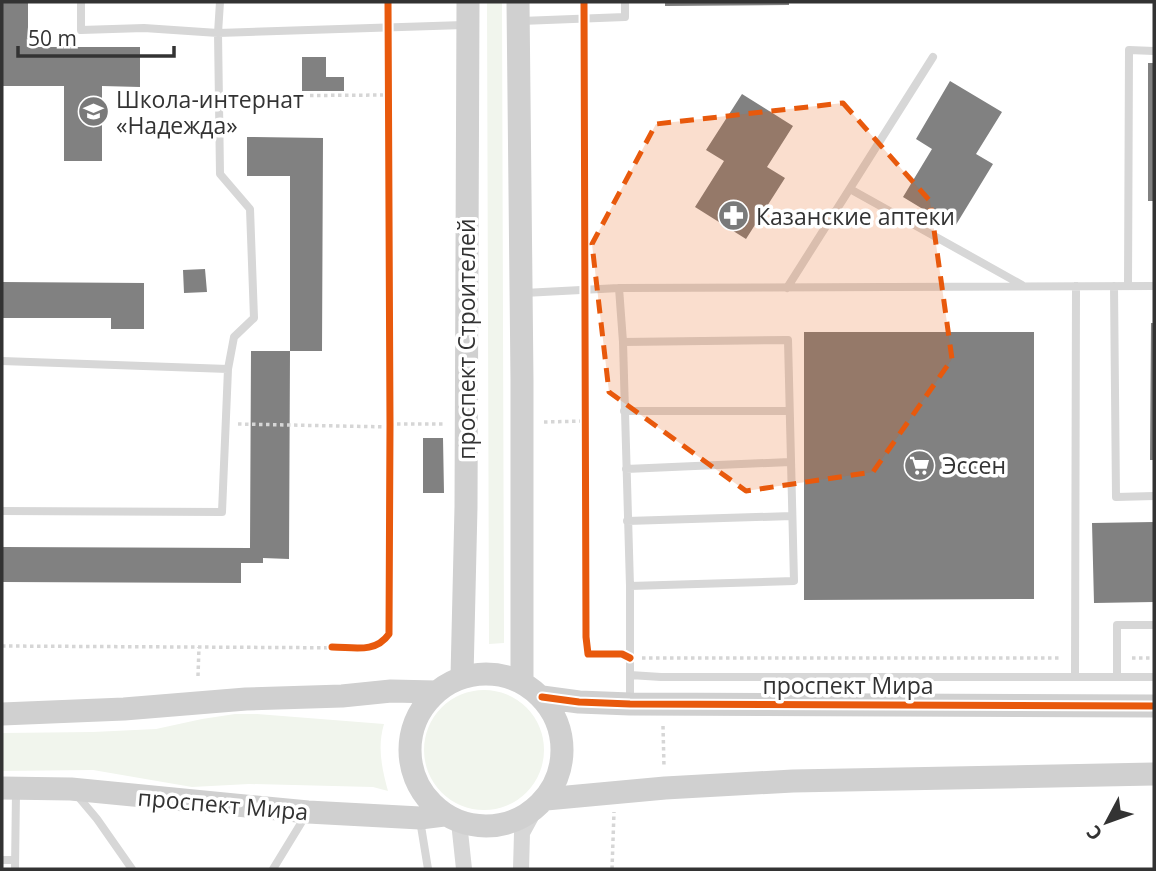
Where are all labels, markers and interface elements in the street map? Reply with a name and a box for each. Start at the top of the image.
scale bar [18,14,173,58]
text: 50 m [28,24,77,52]
place label: Школа-интернат «Надежда» [116,83,304,141]
school or university icon: Школа-интернат «Надежда» [76,95,110,129]
pharmacy icon: Казанские аптеки [716,199,750,233]
place label: Казанские аптеки [756,200,955,232]
street label: проспект Строителей [450,218,482,460]
supermarket icon: Эссен [902,448,936,482]
place label: Эссен [942,449,1006,481]
street label: проспект Мира [762,669,934,701]
street label: проспект Мира [136,781,310,827]
north arrow [1072,787,1142,857]
text: С [1080,820,1108,846]

